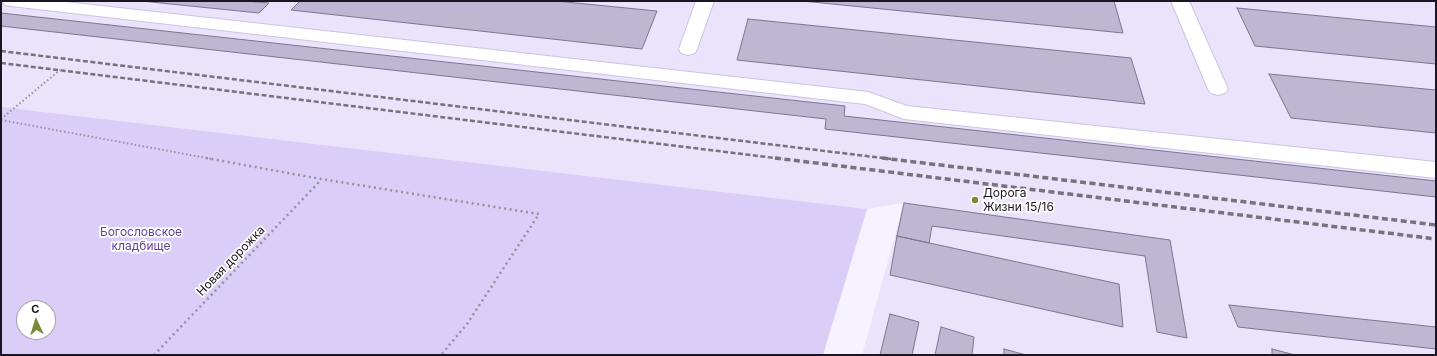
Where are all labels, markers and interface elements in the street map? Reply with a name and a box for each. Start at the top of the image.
place label: Дорога Жизни 15/16 [983,186,1054,214]
marker: Дорога Жизни 15/16 [970,195,980,205]
street label: Новая дорожка [194,223,268,299]
park label: Богословское кладбище [100,225,182,253]
north arrow [16,300,56,340]
text: С [31,302,40,316]

